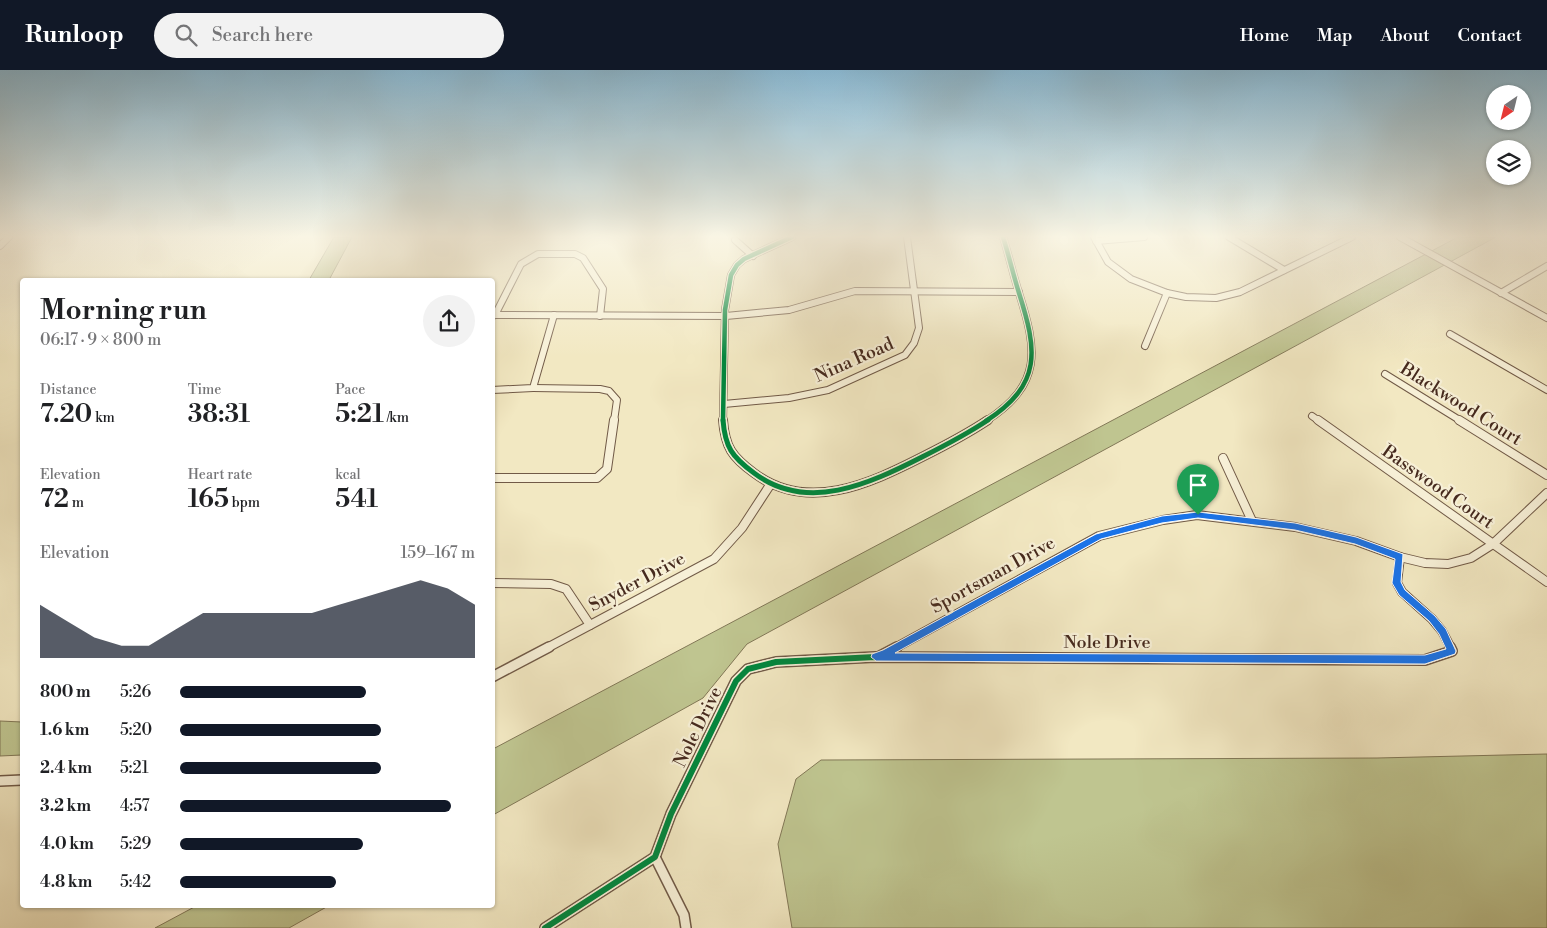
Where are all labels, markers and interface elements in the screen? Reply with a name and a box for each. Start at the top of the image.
search box [154,13,504,58]
text: Runloop [25,20,124,50]
icon: search [172,21,200,49]
text: Search here [212,23,313,47]
text: Home [1240,24,1289,47]
text: Map [1317,24,1353,47]
text: About [1381,24,1430,47]
text: Contact [1458,24,1522,47]
north arrow [1486,85,1531,130]
map controls [1486,85,1531,185]
button: layers [1486,140,1531,185]
text: Morning run [40,293,207,328]
button: share [423,295,475,347]
text: 06:17 · 9 × 800 m [40,330,161,350]
street label: Nina Road [811,332,898,388]
street label: Blackwood Court [1395,357,1527,451]
text: Distance [40,381,97,399]
text: Time [188,381,221,399]
text: Pace [335,381,365,399]
text: 7.20 [40,399,92,430]
text: 38:31 [188,399,250,430]
text: 5:21 [335,399,384,430]
text: km [92,409,115,427]
text: /km [384,409,409,427]
street label: Basswood Court [1377,439,1499,535]
pin [1177,464,1219,515]
text: Elevation [40,466,101,484]
text: Heart rate [188,466,252,484]
text: kcal [335,466,361,484]
icon: arrive [1184,471,1212,499]
text: 72 [40,484,69,515]
text: 165 [188,484,229,515]
text: 541 [335,484,378,515]
text: m [69,494,84,512]
text: bpm [229,494,260,512]
street label: Sportsman Drive [927,531,1059,619]
text: Elevation [40,543,109,563]
text: 159–167 m [400,543,475,563]
street label: Snyder Drive [585,547,689,617]
street label: Nole Drive [1063,631,1151,654]
text: 800 m [40,682,91,702]
text: 5:26 [120,682,151,702]
street label: Nole Drive [669,683,727,771]
text: 1.6 km [40,720,89,740]
text: 5:20 [120,720,152,740]
text: 2.4 km [40,758,92,778]
text: 5:21 [120,758,149,778]
text: 3.2 km [40,796,91,816]
text: 4:57 [120,796,149,816]
text: 4.0 km [40,834,94,854]
text: 5:29 [120,834,151,854]
text: 4.8 km [40,872,92,892]
text: 5:42 [120,872,151,892]

